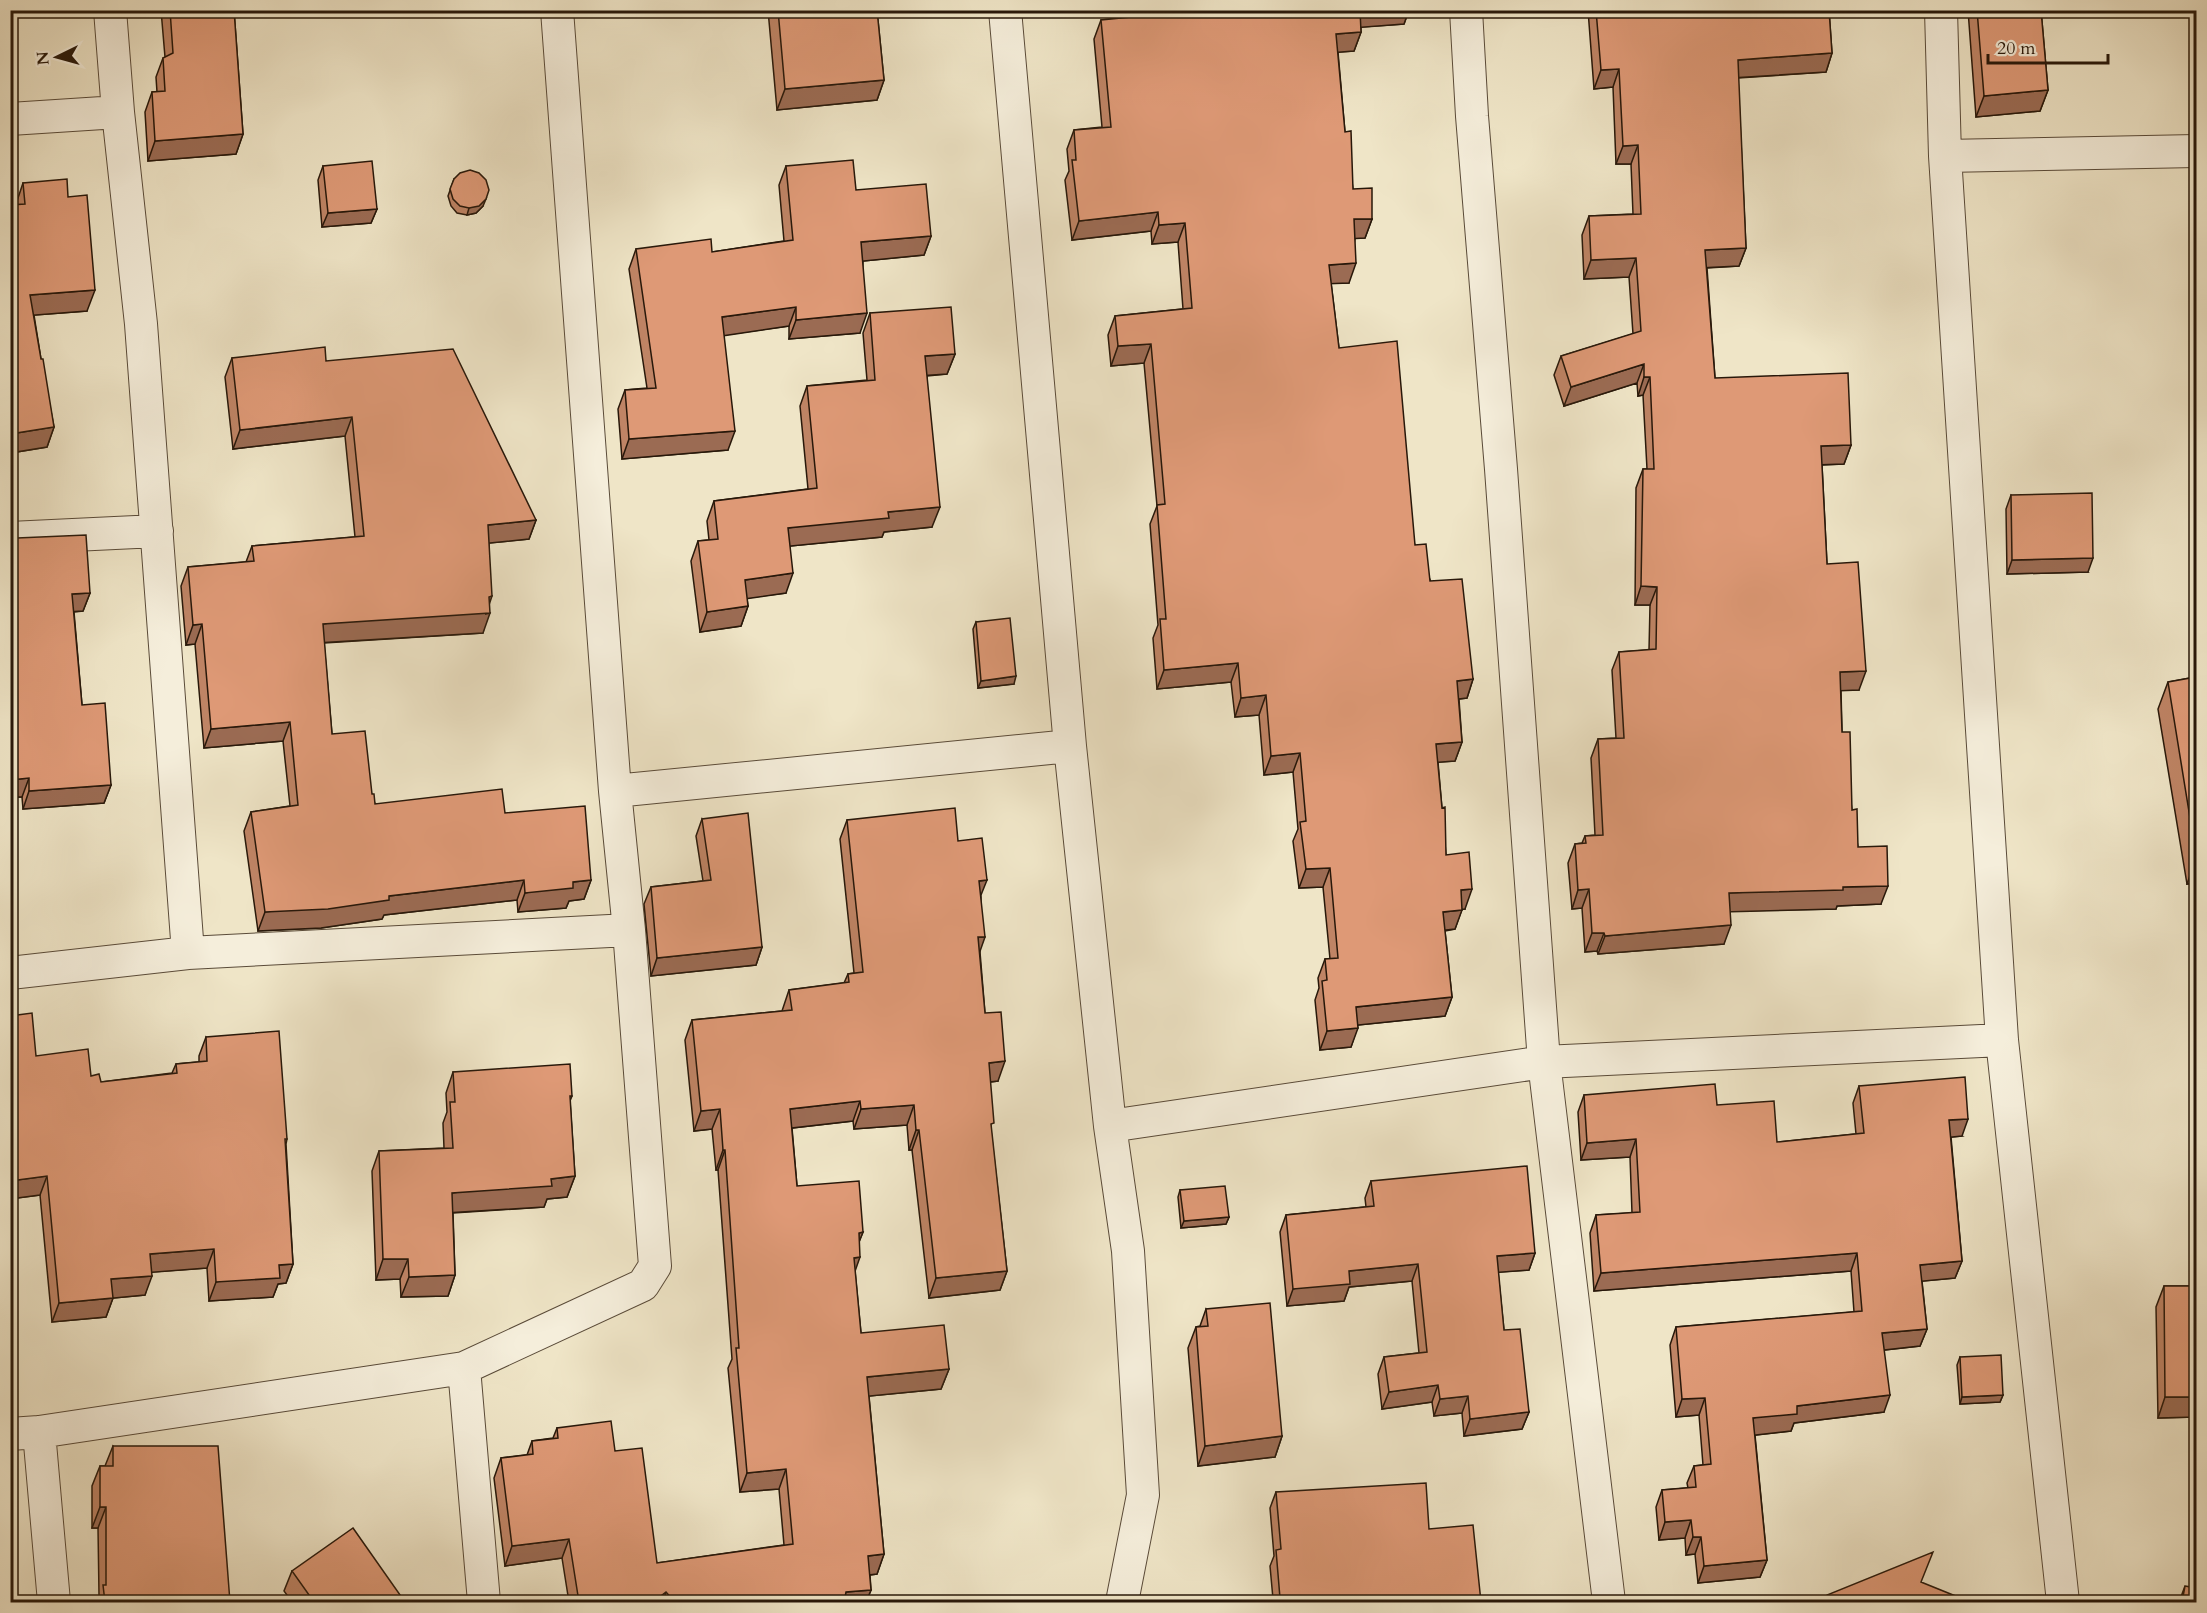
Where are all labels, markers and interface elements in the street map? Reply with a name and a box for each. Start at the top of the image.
north arrow [27,27,87,87]
scale bar [1988,27,2108,65]
text: 20 m [1997,36,2036,61]
text: N [31,50,55,66]

